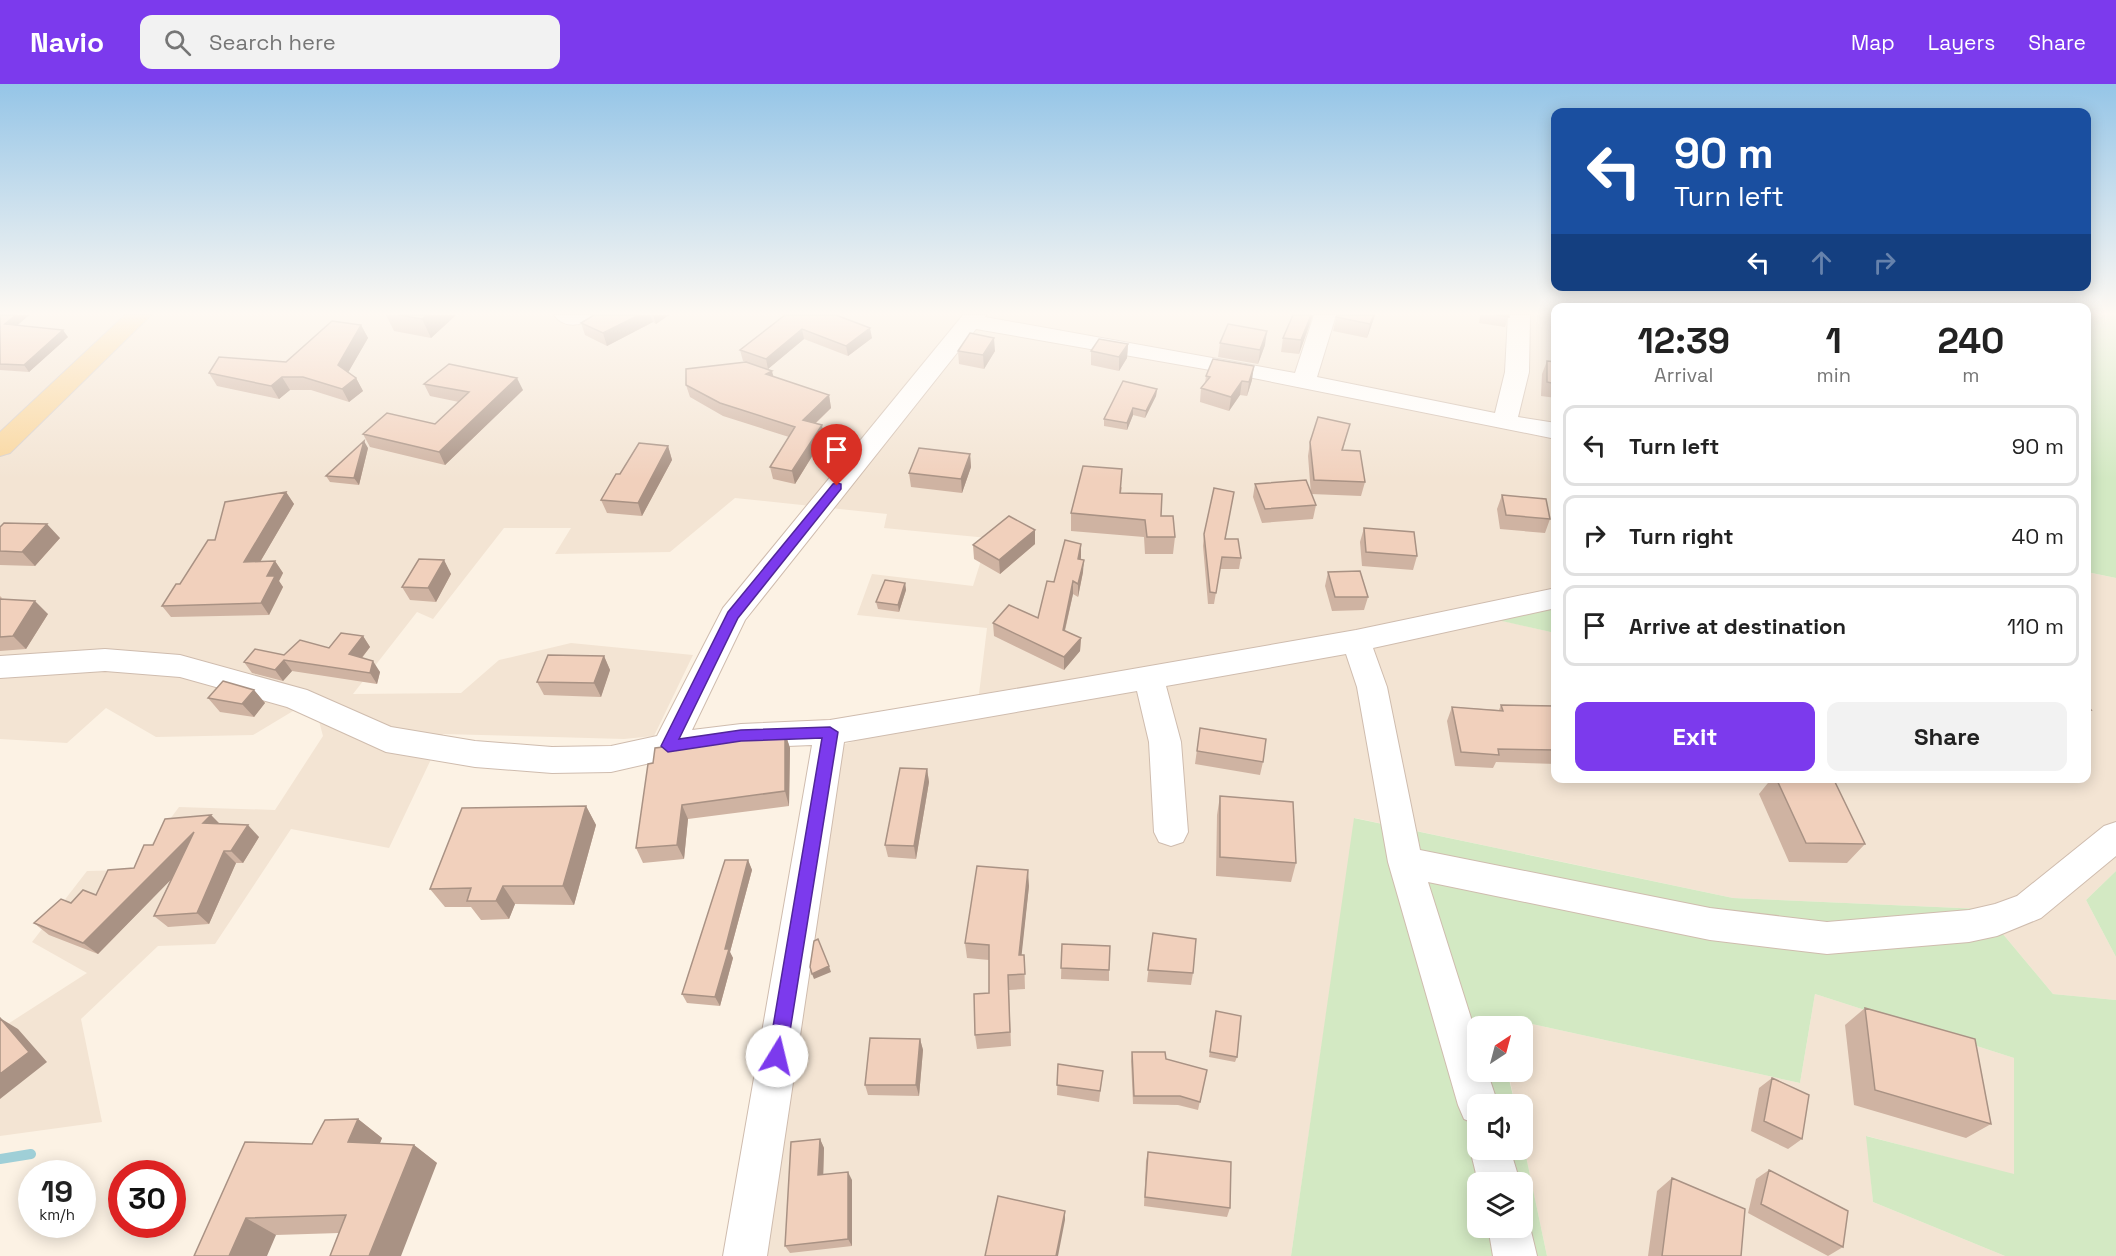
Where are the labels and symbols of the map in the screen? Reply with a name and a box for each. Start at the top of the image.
pin [811,424,862,486]
north arrow [1467,1016,1533,1082]
position arrow [745,1024,809,1088]
speed limit sign: 30 [108,1160,186,1238]

